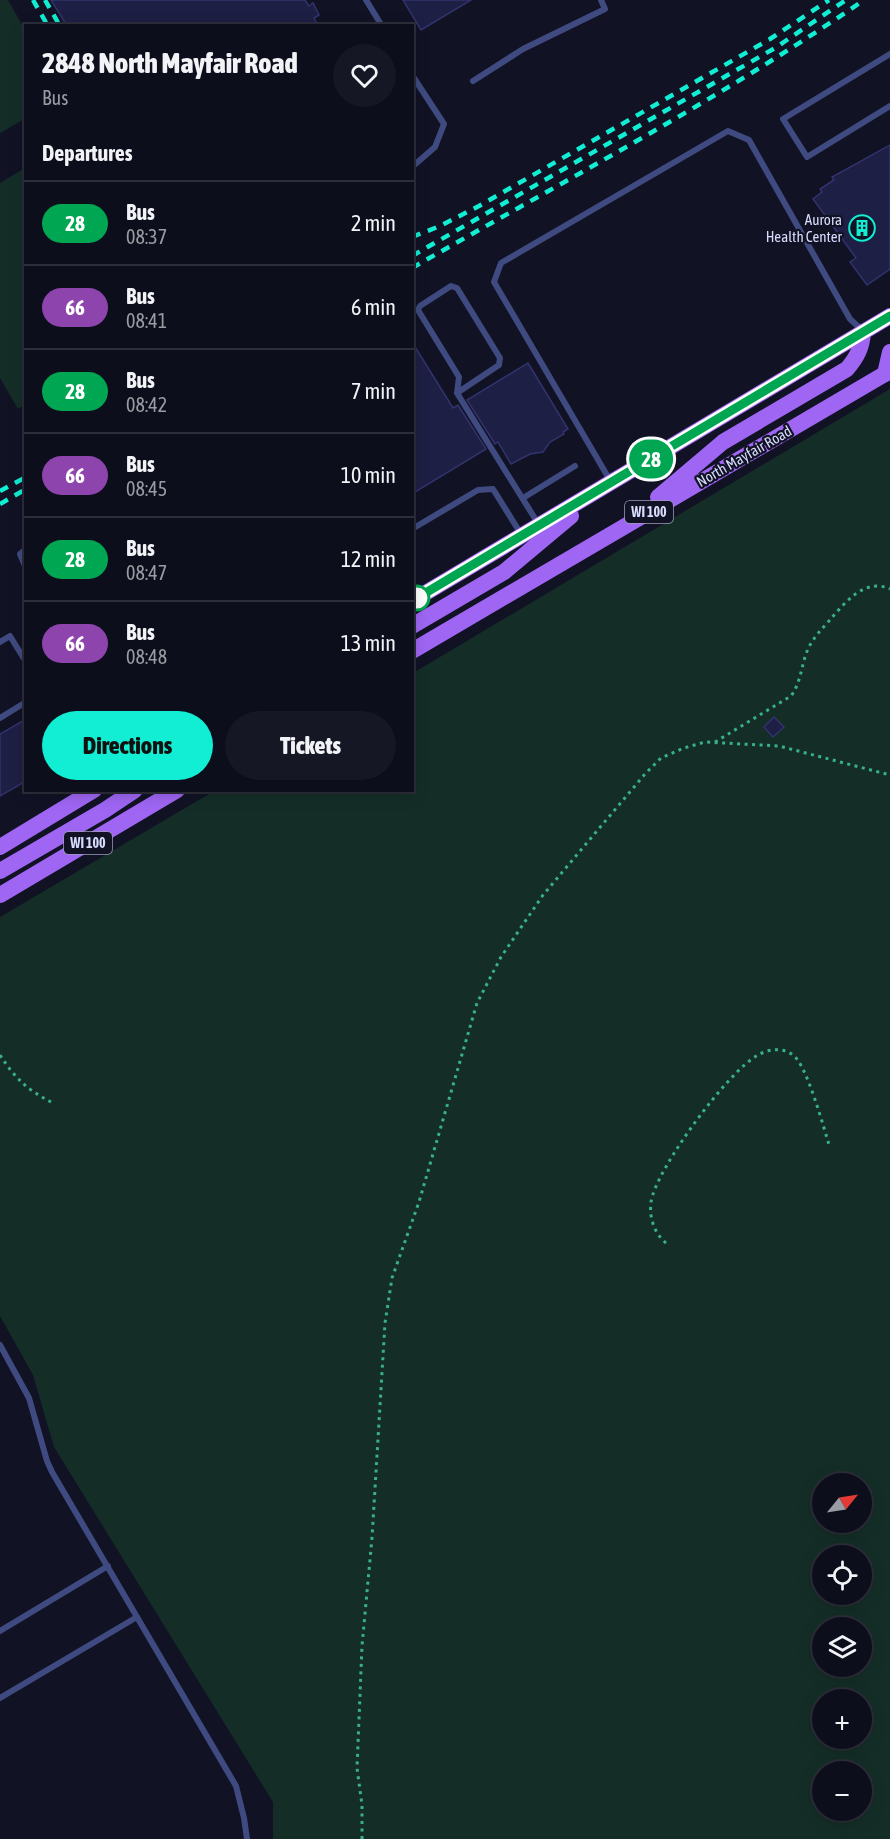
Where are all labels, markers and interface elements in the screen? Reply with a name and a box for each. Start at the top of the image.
button: heart [333,44,396,107]
text: 2848 North Mayfair Road [42,47,298,79]
text: Bus [42,86,68,109]
text: Departures [42,140,132,166]
text: Bus [126,199,155,225]
text: 2 min [351,210,396,236]
text: 28 [65,211,85,235]
place label: Aurora Health Center [766,211,843,245]
building icon: Aurora Health Center [847,213,877,243]
text: 08:37 [126,225,167,248]
text: Bus [126,283,155,309]
text: 6 min [351,294,396,320]
text: 66 [65,295,85,319]
text: 08:41 [126,309,167,332]
text: Bus [126,367,155,393]
text: 7 min [351,378,396,404]
text: 28 [65,379,85,403]
text: 08:42 [126,393,167,416]
street label: North Mayfair Road [694,422,794,490]
line badge: 28 [624,440,678,478]
text: 28 [641,447,661,471]
text: Bus [126,451,155,477]
text: 10 min [341,462,396,488]
text: 66 [65,463,85,487]
text: 08:45 [126,477,167,500]
road number: WI 100 [625,501,673,523]
text: Bus [126,535,155,561]
text: 12 min [341,546,396,572]
text: 28 [65,547,85,571]
text: 08:47 [126,561,167,584]
unlabelled marker [404,585,430,611]
text: Bus [126,619,155,645]
text: 13 min [341,630,396,656]
text: 66 [65,631,85,655]
text: 08:48 [126,645,167,668]
button: Directions [42,711,213,780]
button: Tickets [225,711,396,780]
road number: WI 100 [64,832,112,854]
north arrow [812,1473,872,1533]
map controls [812,1473,872,1821]
button: locate [812,1545,872,1605]
button: layers [812,1617,872,1677]
button: + [812,1689,872,1749]
button: − [812,1761,872,1821]

